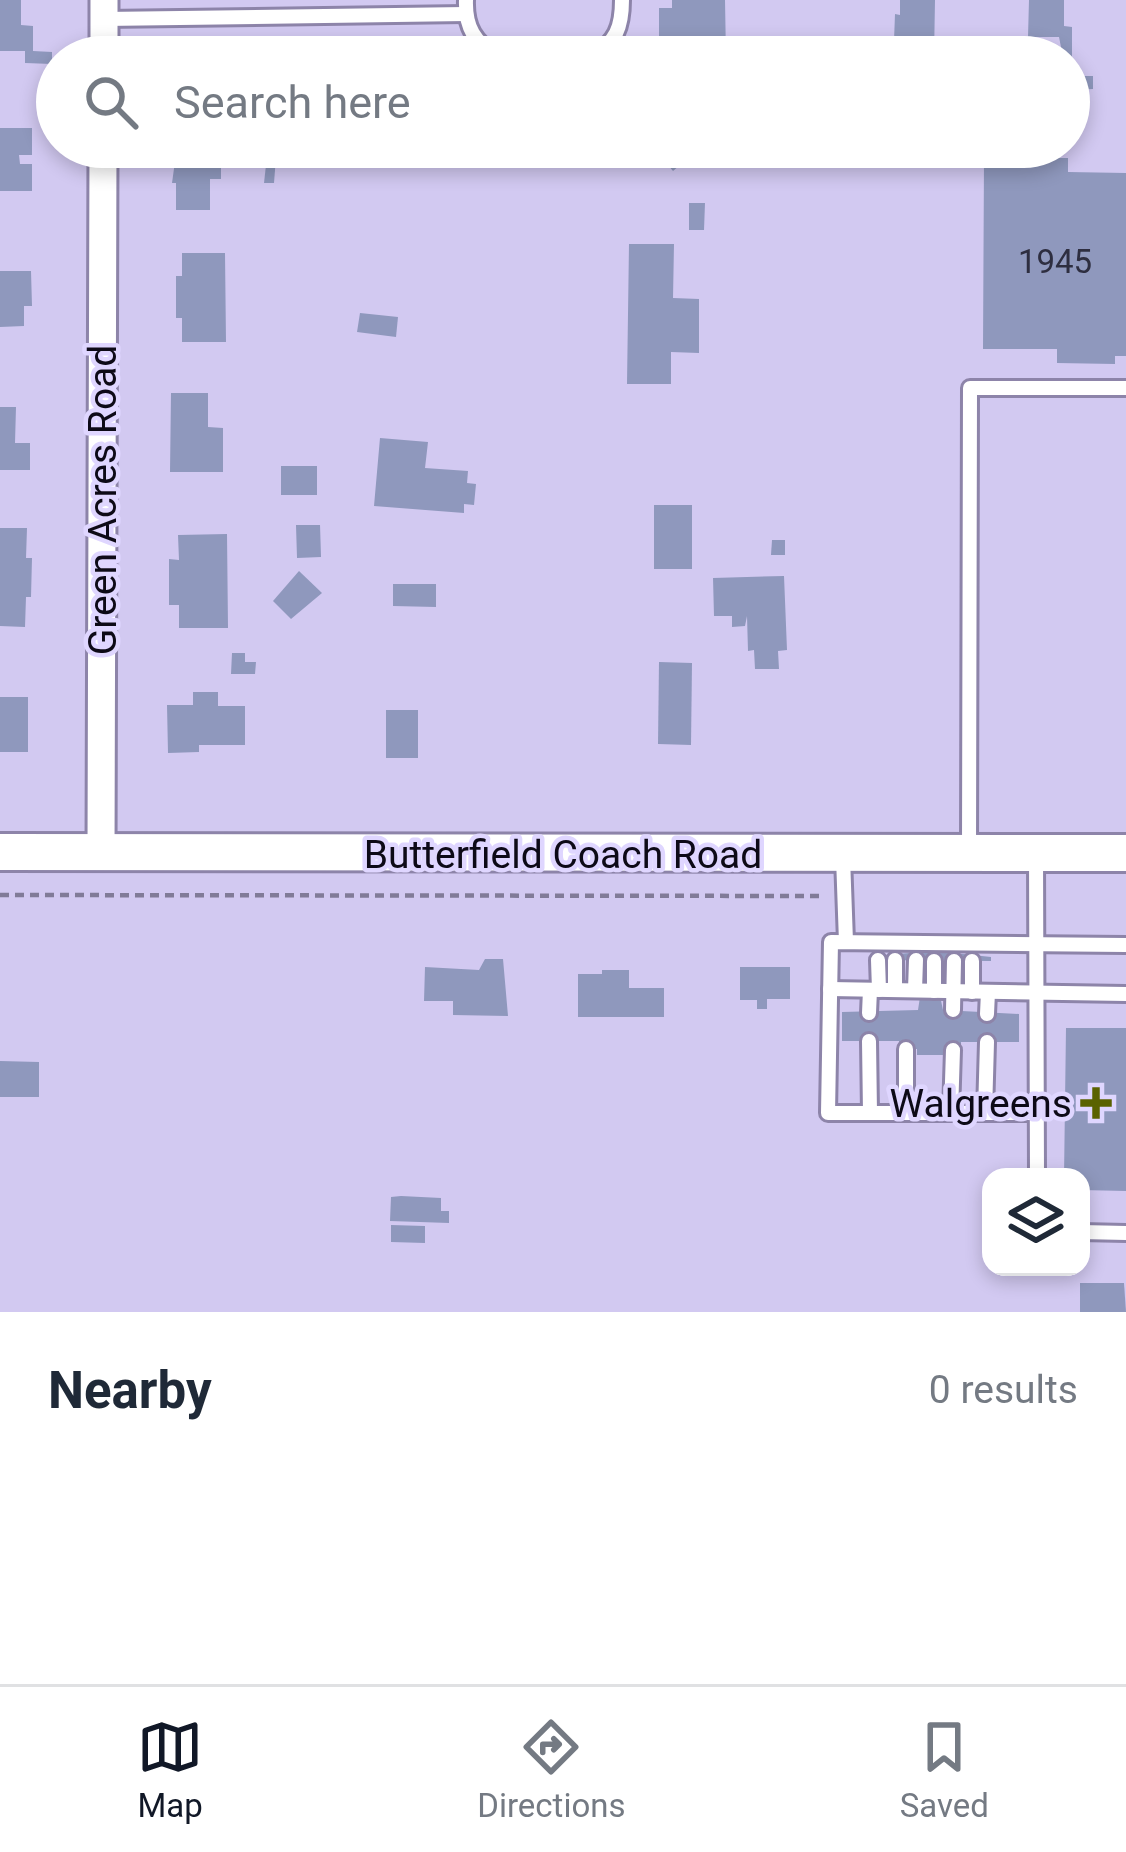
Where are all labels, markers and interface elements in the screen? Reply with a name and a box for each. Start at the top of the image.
search box [36,36,1090,168]
icon: search [78,69,144,135]
text: Search here [174,76,411,129]
house number: 1945 [1018,242,1092,281]
street label: Green Acres Road [80,345,126,655]
street label: Butterfield Coach Road [364,832,762,878]
place label: Walgreens [890,1081,1072,1127]
marker: Walgreens [1083,1090,1109,1116]
map controls [982,1168,1090,1276]
button: layers [982,1168,1090,1276]
text: Nearby [48,1361,212,1420]
text: 0 results [929,1367,1078,1413]
tab: Map [137,1714,203,1825]
tab: Directions [477,1714,626,1825]
tab: Saved [900,1714,989,1825]

